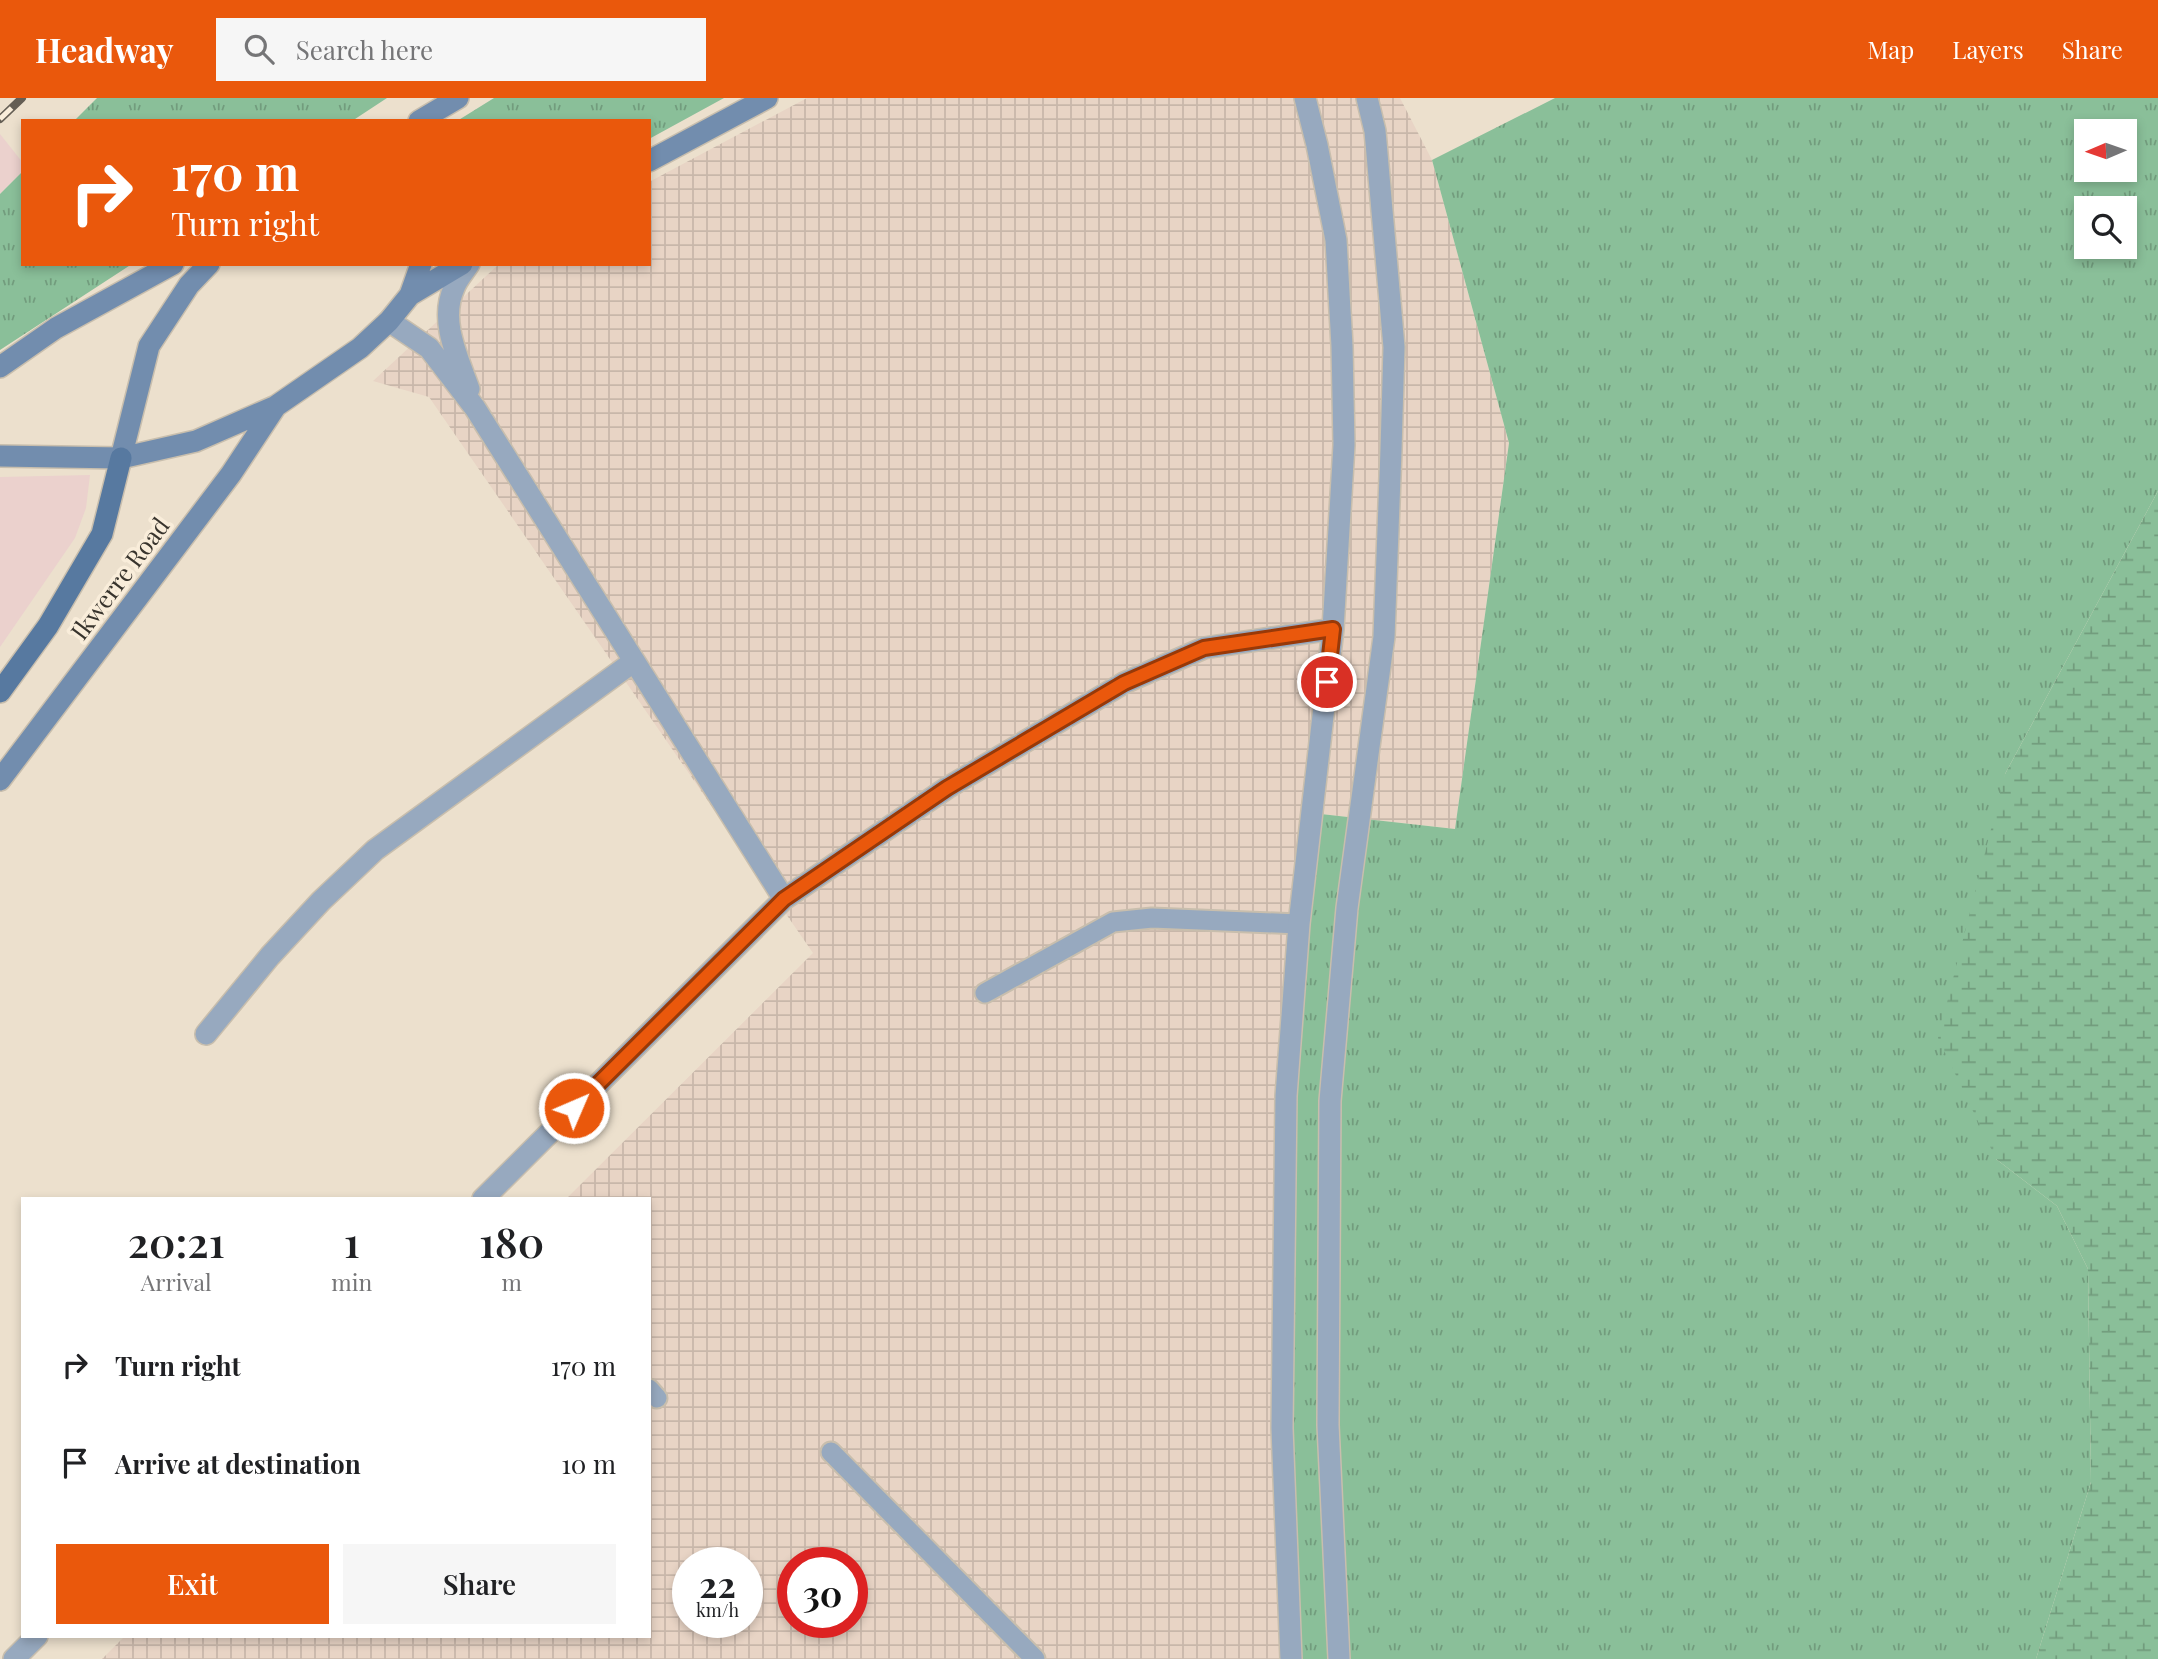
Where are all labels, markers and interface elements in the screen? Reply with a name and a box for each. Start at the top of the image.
search box [216,18,706,81]
text: Headway [35,27,174,71]
icon: search [240,30,278,68]
text: Search here [296,32,433,67]
text: Map [1868,33,1914,65]
text: Layers [1952,33,2024,65]
text: Share [2062,33,2123,65]
north arrow [2074,119,2137,182]
map controls [2074,119,2137,259]
text: 170 m [171,138,299,203]
icon: right [56,147,147,238]
button: search [2074,196,2137,259]
text: Turn right [171,201,319,244]
street label: Ikwerre Road [62,510,176,646]
pin [1297,652,1357,712]
icon: arrive [1308,663,1346,701]
position arrow [537,1071,611,1145]
text: 20:21 [128,1213,225,1269]
text: 1 [344,1213,360,1269]
text: 180 [479,1213,544,1269]
text: Arrival [141,1266,212,1297]
text: min [331,1266,372,1297]
text: m [501,1266,522,1297]
icon: right [56,1346,94,1384]
text: Turn right [115,1348,241,1383]
text: 170 m [551,1348,616,1383]
icon: arrive [56,1444,94,1482]
text: Arrive at destination [115,1446,361,1481]
text: 10 m [561,1446,616,1481]
button: Exit [56,1544,329,1624]
button: Share [343,1544,616,1624]
speed limit sign: 30 [777,1547,868,1638]
text: 22 [699,1560,736,1607]
text: km/h [696,1598,739,1622]

